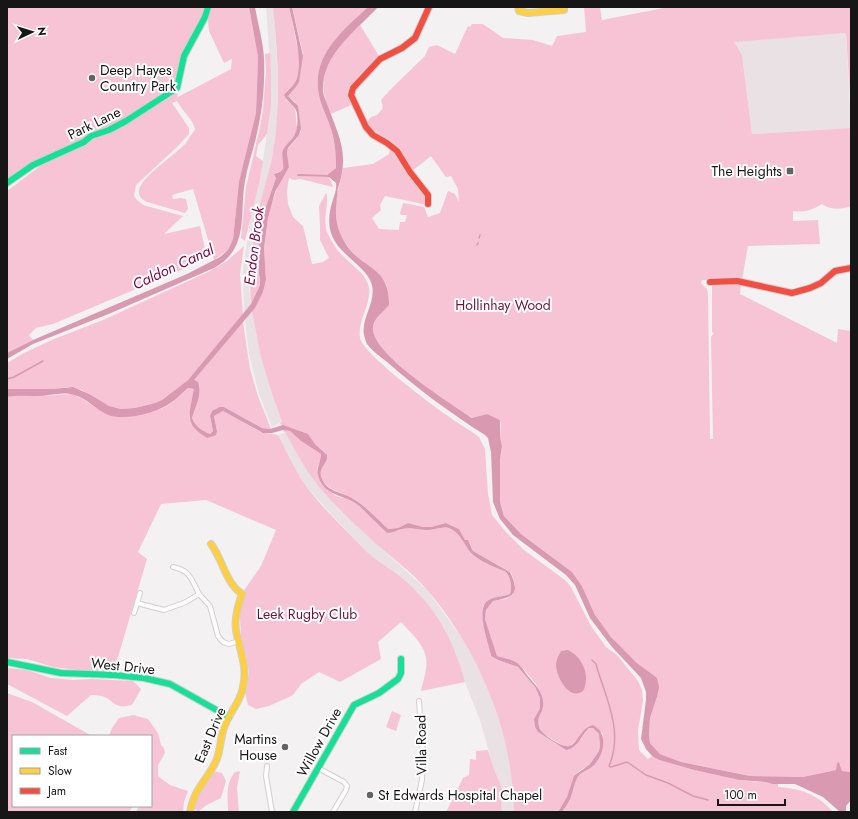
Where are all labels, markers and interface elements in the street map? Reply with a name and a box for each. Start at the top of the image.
north arrow [12,12,52,52]
text: N [34,26,50,36]
place label: Deep Hayes Country Park [100,60,177,96]
marker: Deep Hayes Country Park [87,73,97,83]
street label: Park Lane [64,102,124,144]
place label: The Heights [712,161,782,181]
marker: The Heights [785,166,795,176]
water label: Endon Brook [238,205,270,287]
water label: Caldon Canal [129,238,218,295]
park label: Hollinhay Wood [455,295,551,315]
park label: Leek Rugby Club [257,604,357,624]
street label: West Drive [90,653,156,679]
street label: East Drive [189,704,231,766]
street label: Willow Drive [292,704,346,780]
street label: Villa Road [410,715,432,775]
place label: Martins House [234,729,277,765]
legend [12,735,152,807]
text: Fast [48,742,67,760]
marker: Martins House [280,742,290,752]
text: Slow [48,762,73,780]
scale bar [718,781,785,807]
text: Jam [46,782,66,800]
place label: St Edwards Hospital Chapel [378,785,542,805]
text: 100 m [724,786,757,804]
marker: St Edwards Hospital Chapel [365,790,375,800]

